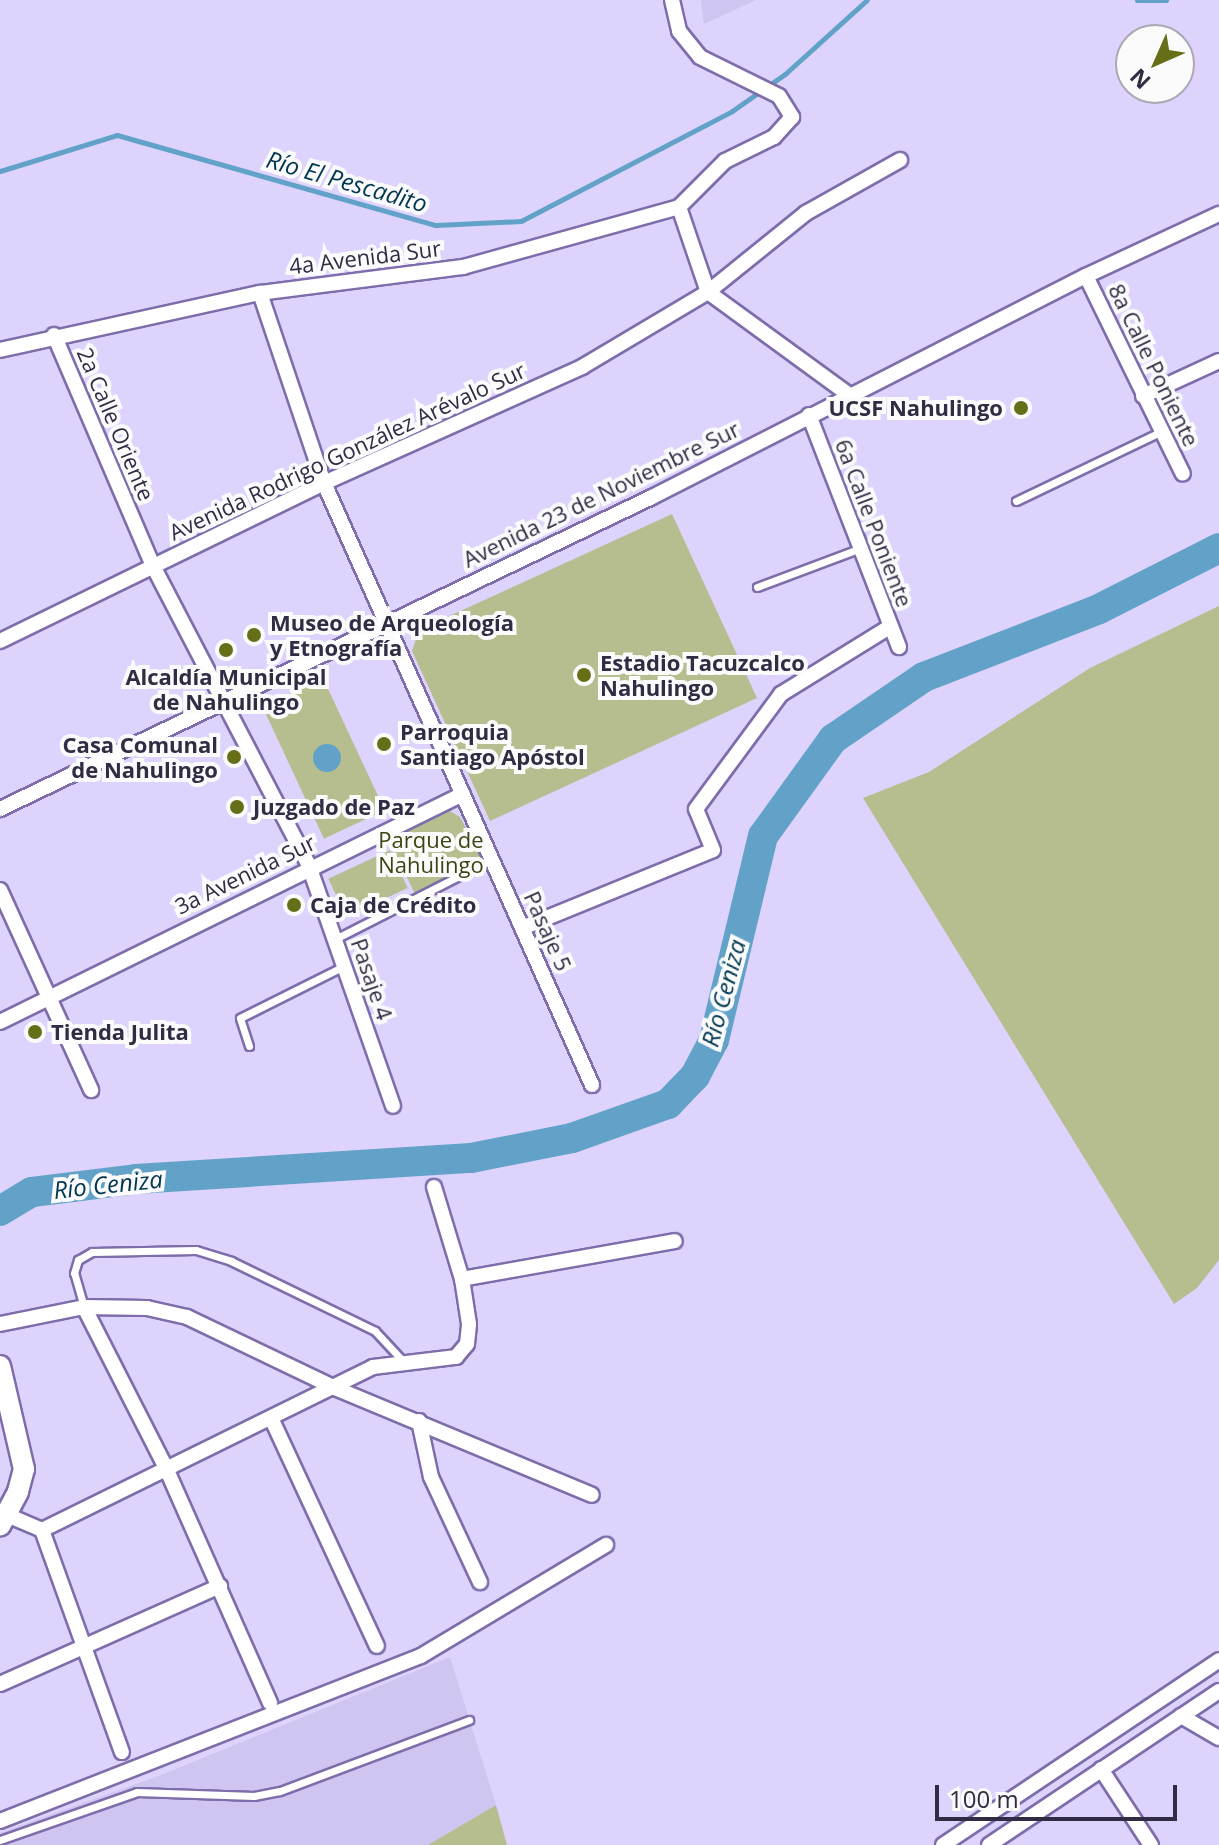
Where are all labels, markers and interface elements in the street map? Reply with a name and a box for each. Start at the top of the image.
north arrow [1115,24,1195,104]
text: N [1123,63,1156,96]
water label: Río El Pescadito [263,144,431,218]
street label: 4a Avenida Sur [288,235,442,279]
street label: 8a Calle Poniente [1103,280,1205,450]
street label: 2a Calle Oriente [72,344,160,504]
street label: Avenida Rodrigo González Arévalo Sur [165,357,529,545]
place label: UCSF Nahulingo [828,395,1003,421]
marker: UCSF Nahulingo [1010,397,1032,419]
street label: Avenida 23 de Noviembre Sur [458,415,744,573]
street label: 6a Calle Poniente [830,435,918,611]
place label: Museo de Arqueología y Etnografía [270,609,514,660]
marker: Museo de Arqueología y Etnografía [245,626,263,644]
marker: Alcaldía Municipal de Nahulingo [217,641,235,659]
place label: Estadio Tacuzcalco Nahulingo [600,649,805,700]
place label: Alcaldía Municipal de Nahulingo [125,663,327,714]
marker: Estadio Tacuzcalco Nahulingo [575,666,593,684]
place label: Parroquia Santiago Apóstol [400,718,585,770]
place label: Casa Comunal de Nahulingo [63,731,218,782]
marker: Parroquia Santiago Apóstol [375,735,393,753]
marker: Casa Comunal de Nahulingo [225,748,243,766]
place label: Juzgado de Paz [253,794,415,820]
marker: Juzgado de Paz [228,798,246,816]
park label: Parque de Nahulingo [378,826,484,878]
street label: 3a Avenida Sur [171,829,319,919]
street label: Pasaje 5 [519,887,577,975]
place label: Caja de Crédito [310,892,476,918]
marker: Caja de Crédito [285,896,303,914]
street label: Pasaje 4 [346,935,398,1023]
water label: Río Ceniza [695,936,751,1050]
place label: Tienda Julita [51,1019,189,1045]
marker: Tienda Julita [26,1023,44,1041]
water label: Río Ceniza [52,1164,164,1204]
scale bar [939,1769,1181,1819]
text: 100 m [949,1782,1019,1815]

